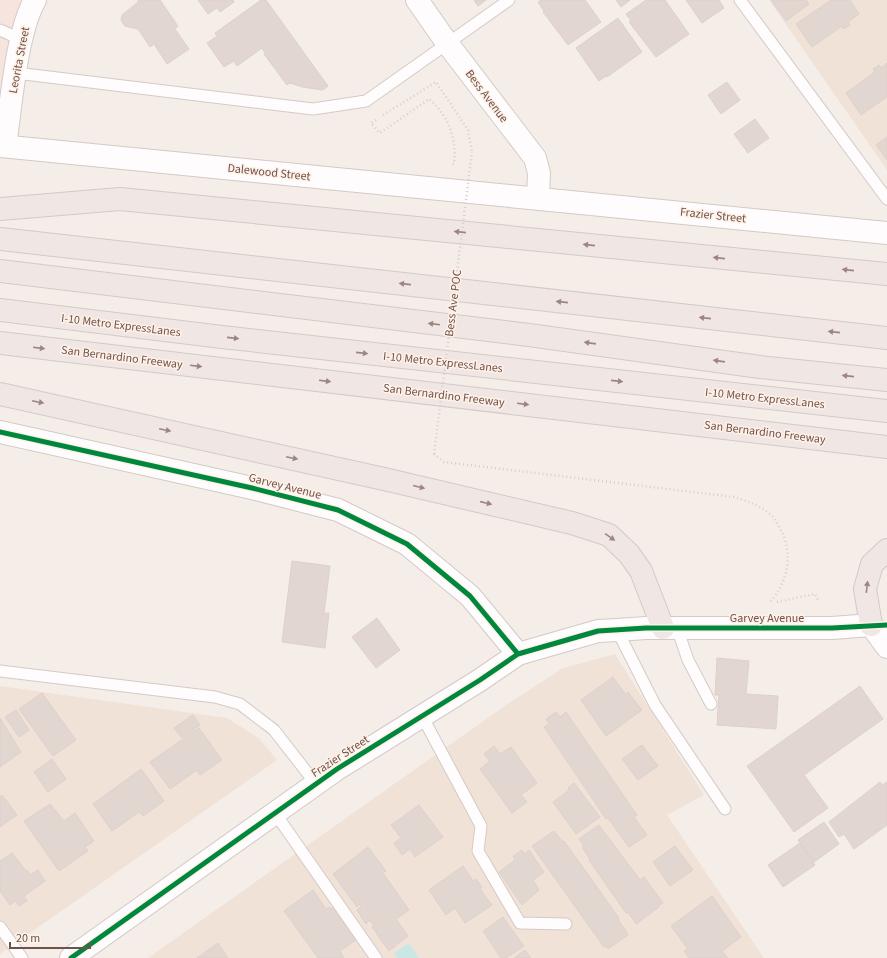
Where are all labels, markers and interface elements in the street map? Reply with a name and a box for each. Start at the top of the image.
street label: Leorita Street [5,25,34,95]
street label: Bess Avenue [461,66,512,126]
street label: Dalewood Street [227,160,311,185]
street label: Frazier Street [679,204,747,227]
one-way arrow [454,229,466,236]
one-way arrow [583,242,595,248]
one-way arrow [713,254,725,261]
one-way arrow [842,267,854,274]
street label: Bess Ave POC [441,268,466,338]
one-way arrow [399,281,411,288]
one-way arrow [556,299,568,305]
street label: I-10 Metro ExpressLanes [60,310,182,341]
one-way arrow [699,315,711,321]
one-way arrow [427,321,440,327]
one-way arrow [828,329,840,335]
one-way arrow [227,335,239,342]
one-way arrow [584,340,596,346]
street label: San Bernardino Freeway [60,342,184,373]
one-way arrow [33,345,45,351]
street label: I-10 Metro ExpressLanes [382,348,504,377]
one-way arrow [356,350,368,356]
one-way arrow [713,358,725,364]
one-way arrow [190,363,202,369]
one-way arrow [842,373,854,379]
one-way arrow [319,378,331,384]
one-way arrow [611,378,623,384]
street label: San Bernardino Freeway [382,380,506,411]
street label: I-10 Metro ExpressLanes [704,384,826,413]
one-way arrow [32,400,44,406]
one-way arrow [517,401,530,407]
street label: San Bernardino Freeway [703,417,827,448]
one-way arrow [159,428,171,434]
one-way arrow [286,456,298,462]
street label: Garvey Avenue [247,469,323,504]
one-way arrow [413,485,425,491]
one-way arrow [479,501,492,507]
one-way arrow [605,533,616,541]
one-way arrow [864,581,870,593]
street label: Garvey Avenue [730,610,804,627]
street label: Frazier Street [308,731,373,782]
scale bar [10,924,90,950]
text: 20 m [16,930,40,947]

